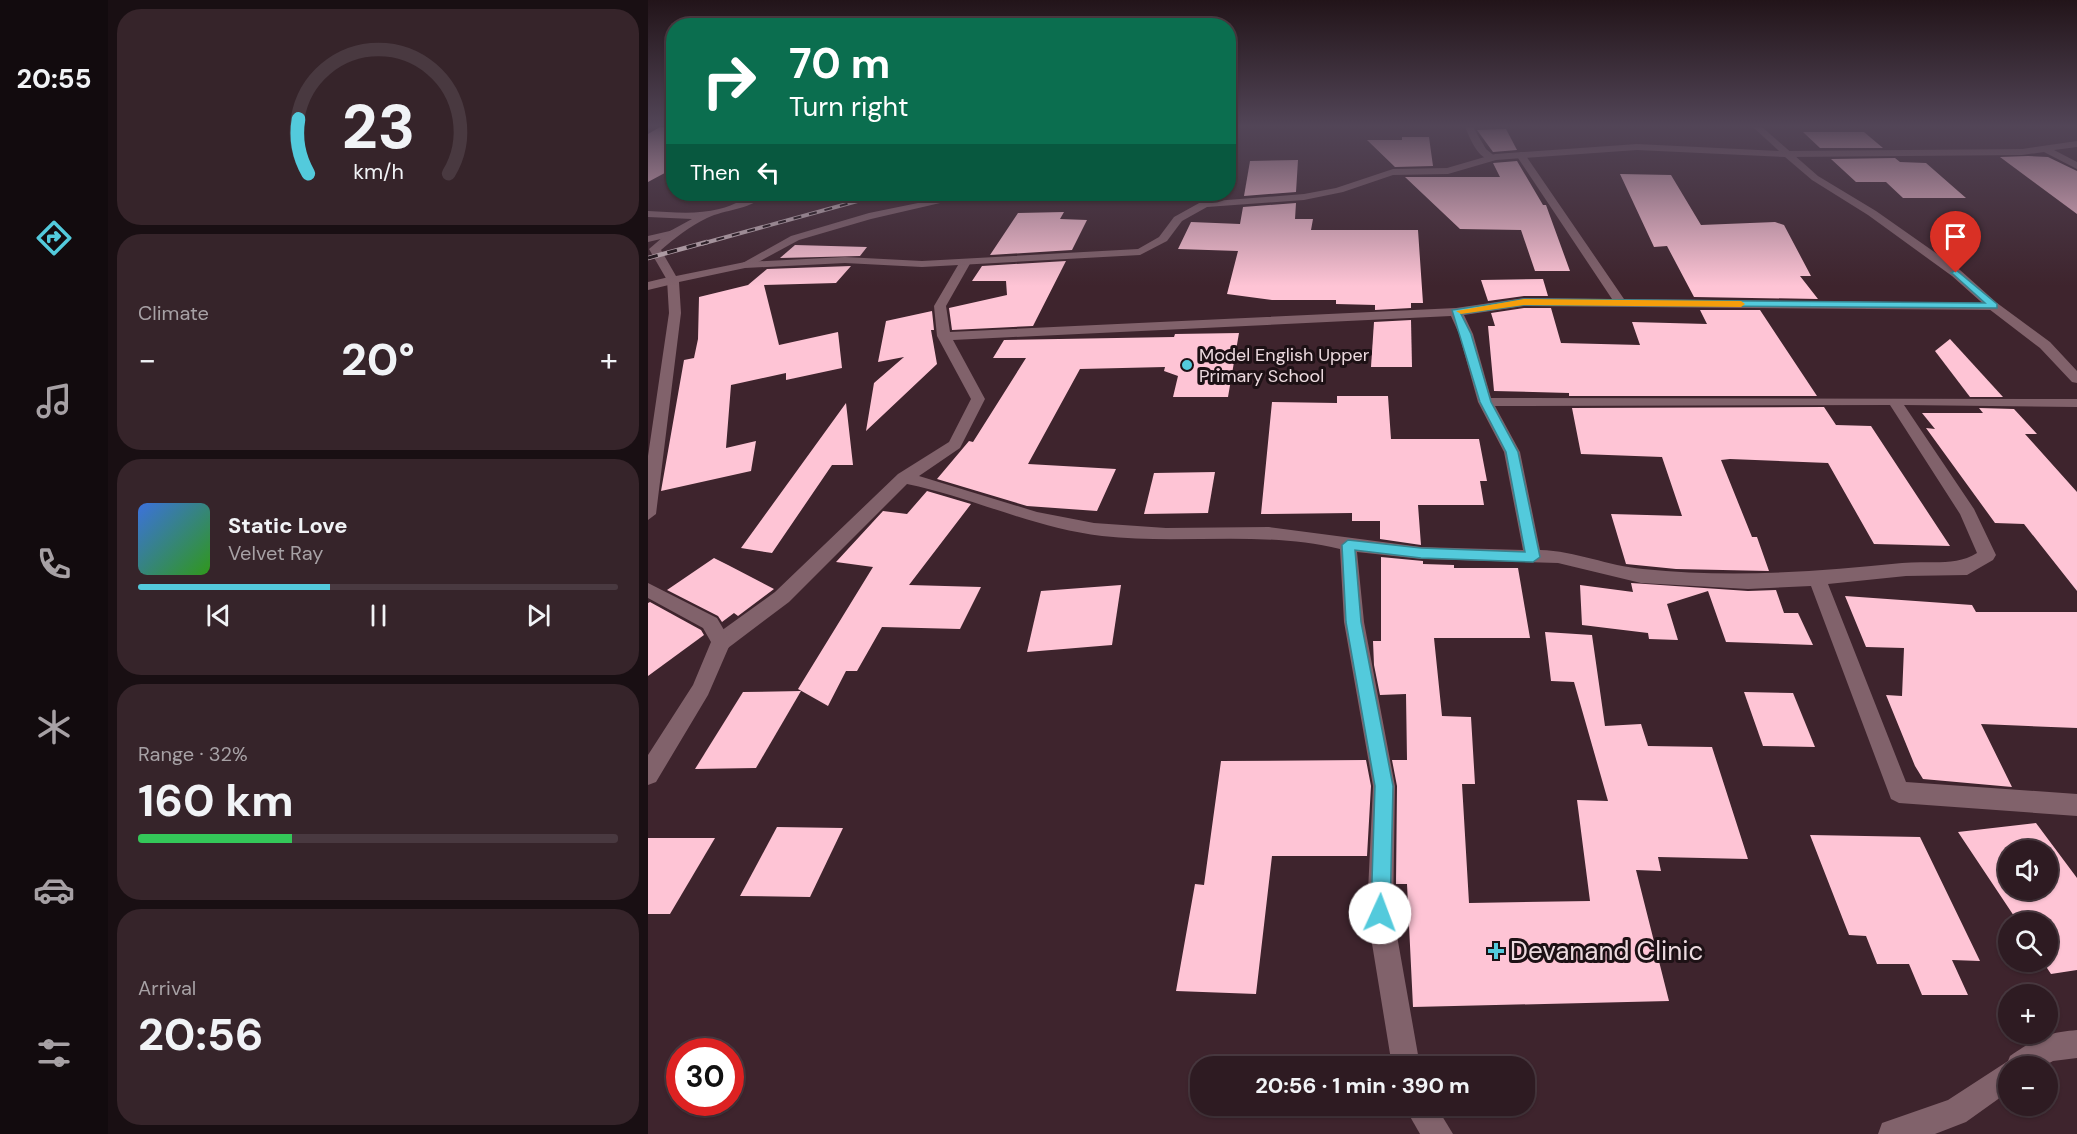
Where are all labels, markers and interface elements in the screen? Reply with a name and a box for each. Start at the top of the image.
text: 70 m [789,36,890,91]
icon: right [690,42,768,120]
text: 20:55 [17,61,91,96]
text: 23 [341,86,415,167]
text: Turn right [789,89,909,124]
icon: left [752,156,785,189]
text: km/h [353,158,403,186]
text: Then [690,158,740,187]
pin [1930,211,1981,273]
icon: directions [33,217,75,259]
icon: arrive [1939,220,1972,253]
text: Climate [138,300,209,326]
text: 20° [341,330,415,389]
text: − [138,338,156,381]
text: + [600,338,618,381]
place label: Model English Upper Primary School [1199,343,1370,388]
marker: Model English Upper Primary School [1180,358,1194,372]
icon: music [33,380,75,422]
text: Static Love [228,511,348,540]
text: Velvet Ray [228,540,323,566]
icon: phone [33,543,75,585]
icon: previous [202,599,235,632]
icon: pause [362,599,395,632]
icon: next [522,599,555,632]
icon: climate [33,706,75,748]
text: Range · 32% [138,741,248,767]
text: 160 km [138,771,294,830]
map controls [1998,840,2058,1116]
button: sound [1998,840,2058,900]
icon: car [33,869,75,911]
position arrow [1348,881,1412,945]
button: search [1998,912,2058,972]
place label: Devanand Clinic [1510,934,1703,968]
marker: Devanand Clinic [1487,942,1505,960]
text: Arrival [138,975,196,1001]
button: + [1998,984,2058,1044]
text: 20:56 [138,1005,263,1064]
icon: filters [33,1032,75,1074]
speed limit sign: 30 [666,1038,744,1116]
button: − [1998,1056,2058,1116]
text: 20:56 · 1 min · 390 m [1255,1071,1470,1100]

